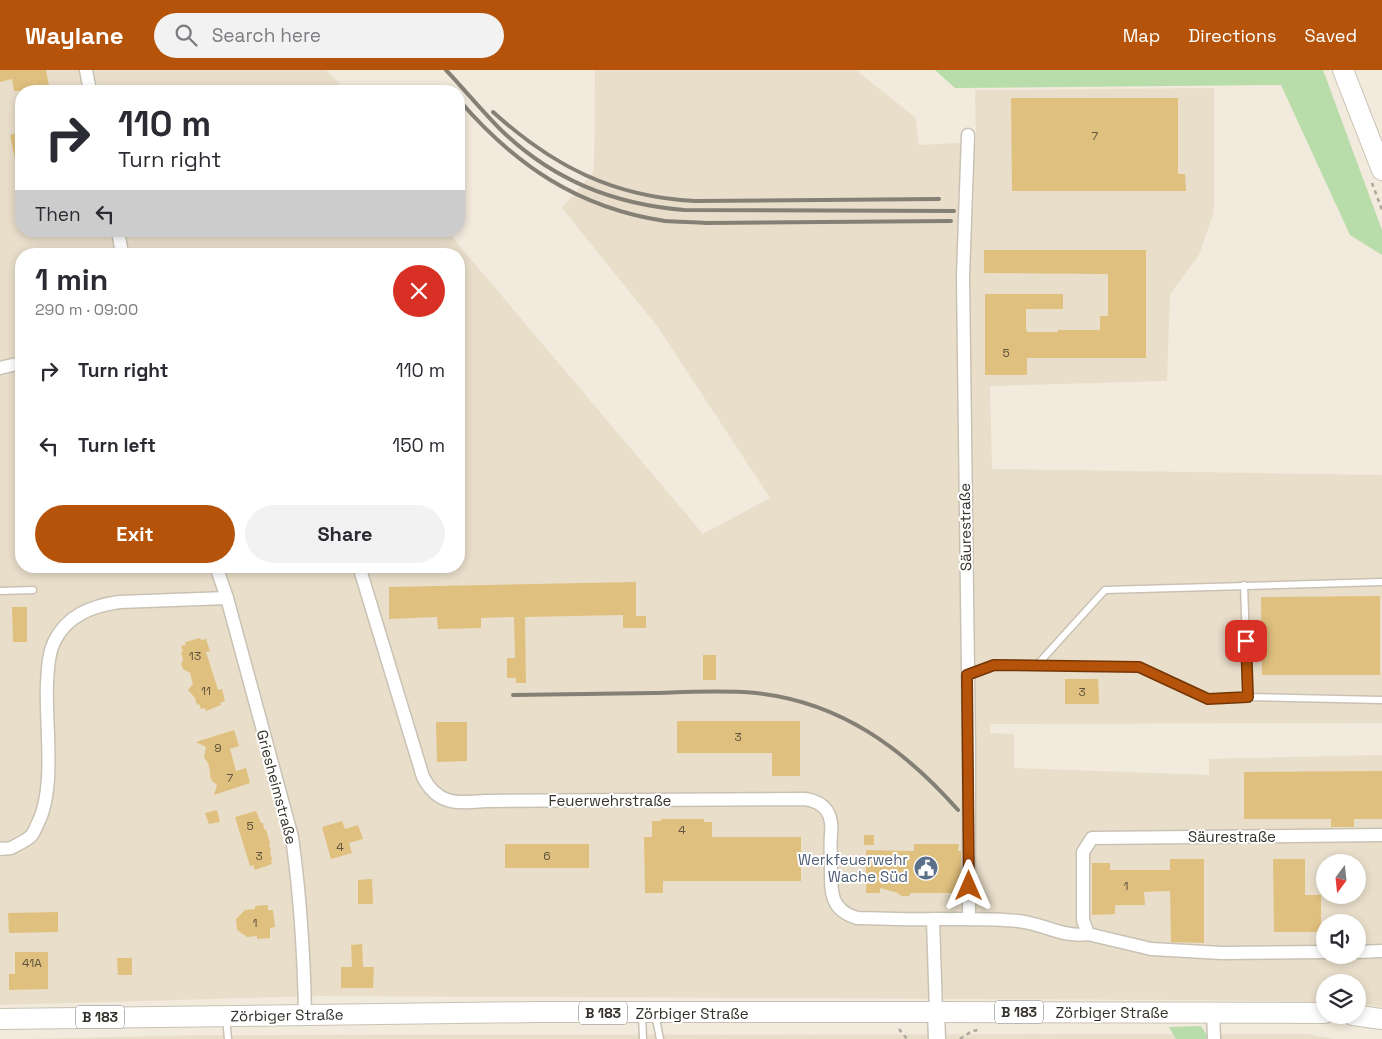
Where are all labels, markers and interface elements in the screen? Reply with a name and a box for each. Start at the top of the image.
search box [154,13,504,58]
text: Waylane [25,20,124,51]
icon: search [172,21,200,49]
text: Search here [212,23,321,48]
text: Map [1123,24,1160,47]
text: Directions [1188,24,1277,47]
text: Saved [1305,24,1357,47]
text: 110 m [118,102,211,146]
icon: right [35,105,100,170]
house number: 7 [1092,128,1099,144]
text: Turn right [118,145,221,173]
icon: left [91,200,119,228]
text: Then [35,202,81,227]
text: 1 min [35,260,108,299]
button: close [393,265,445,317]
text: 290 m · 09:00 [35,299,138,320]
house number: 5 [1002,345,1010,361]
icon: right [35,357,63,385]
text: Turn right [78,358,168,383]
text: 110 m [396,358,445,383]
icon: left [35,432,63,460]
text: Turn left [78,433,156,458]
text: 150 m [392,433,445,458]
street label: Säurestraße [955,483,975,571]
button: Exit [35,505,235,563]
button: Share [245,505,445,563]
pin [1225,620,1267,662]
icon: arrive [1232,627,1260,655]
house number: 13 [189,648,201,664]
house number: 11 [201,683,211,699]
house number: 3 [1078,684,1086,700]
street label: Griesheimstraße [253,728,301,846]
house number: 3 [734,729,742,745]
house number: 9 [214,740,222,756]
house number: 7 [227,770,234,786]
street label: Feuerwehrstraße [548,791,672,810]
house number: 5 [246,818,254,834]
house number: 4 [678,822,686,838]
street label: Säurestraße [1188,827,1276,846]
house number: 4 [336,839,344,855]
house number: 3 [255,848,263,864]
house number: 6 [543,848,551,864]
place label: Werkfeuerwehr Wache Süd [798,850,908,886]
north arrow [1316,854,1366,904]
map controls [1316,854,1366,1024]
public building icon: Werkfeuerwehr Wache Süd [913,855,939,881]
position arrow [942,859,994,911]
house number: 1 [1123,878,1129,894]
button: sound [1316,914,1366,964]
house number: 1 [252,915,258,931]
house number: 41A [22,955,42,971]
button: layers [1316,974,1366,1024]
road number: B 183 [995,1000,1043,1024]
road number: B 183 [579,1001,627,1024]
street label: Zörbiger Straße [1055,1003,1169,1022]
street label: Zörbiger Straße [635,1004,749,1023]
street label: Zörbiger Straße [230,1005,344,1025]
road number: B 183 [76,1006,124,1029]

